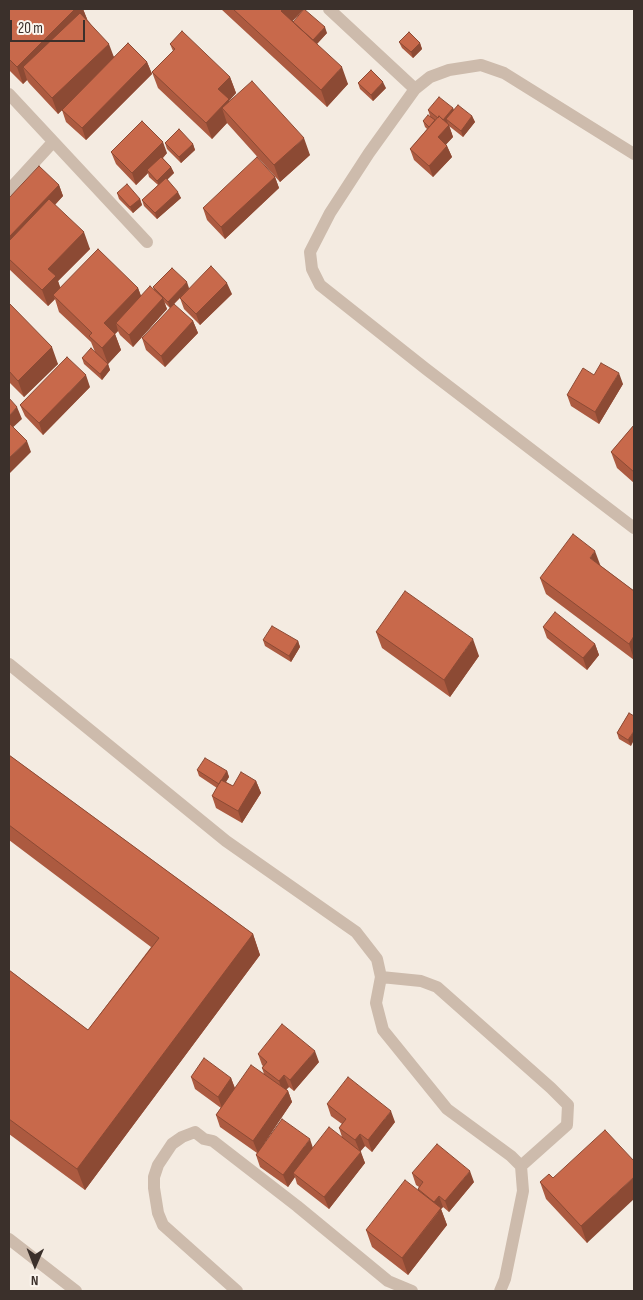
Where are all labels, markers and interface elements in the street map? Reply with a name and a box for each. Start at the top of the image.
scale bar [12,10,88,42]
text: 20 m [18,19,43,38]
north arrow [10,1240,60,1290]
text: N [31,1272,39,1289]

